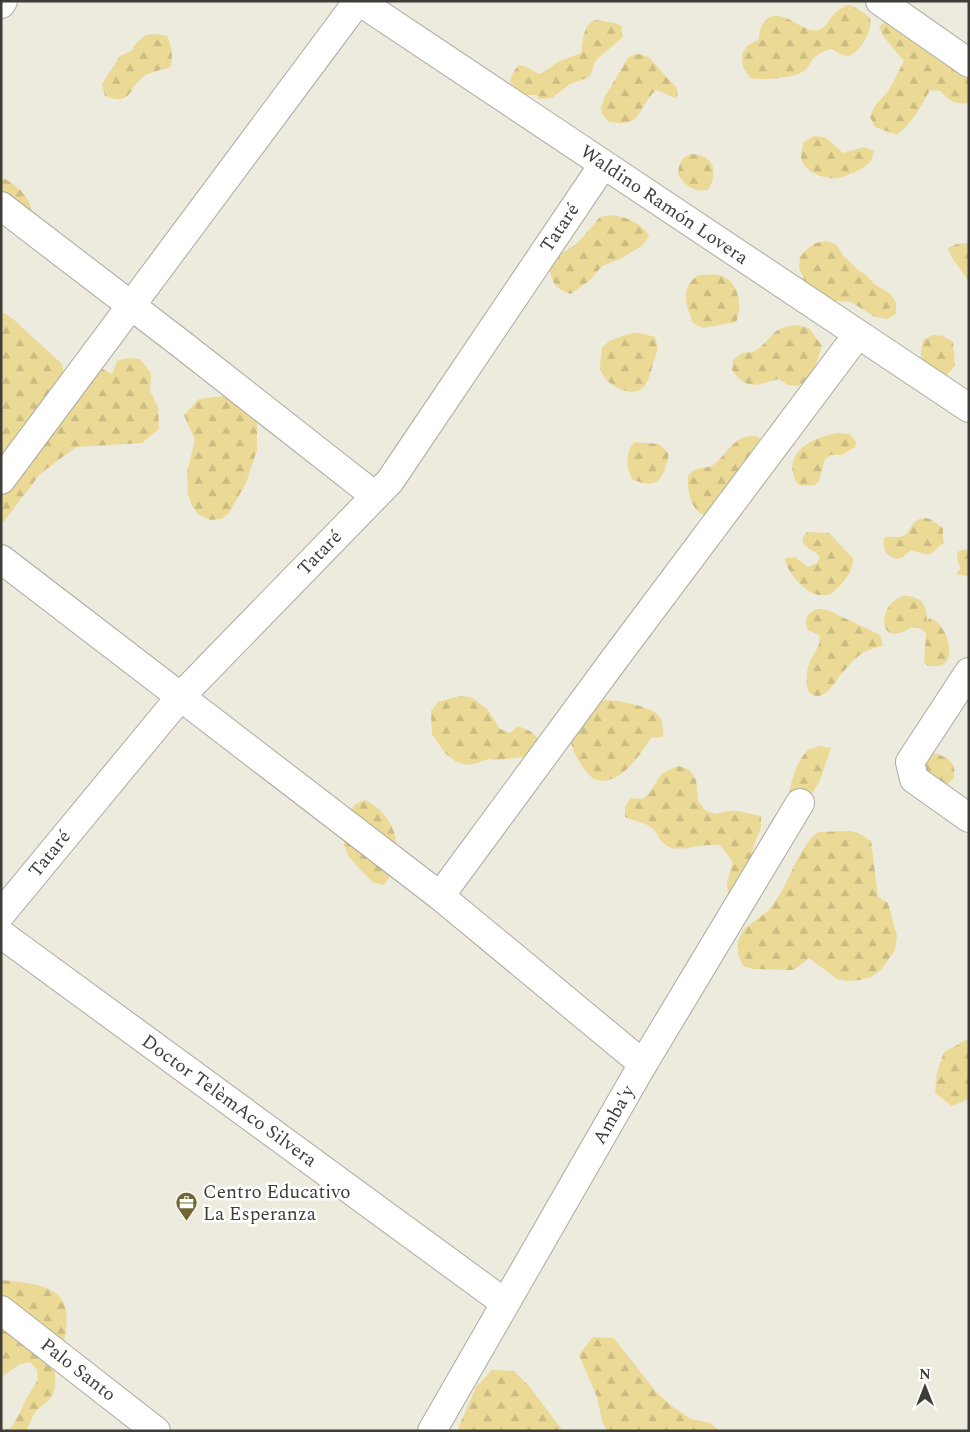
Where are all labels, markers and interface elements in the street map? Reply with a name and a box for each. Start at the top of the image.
street label: Waldino Ramón Lovera [574,138,755,273]
street label: Tataré [533,197,587,259]
street label: Tataré [291,523,349,583]
street label: Tataré [22,824,78,884]
street label: Doctor TelèmAco Silvera [135,1027,323,1175]
street label: Amba'y [585,1079,643,1150]
place label: Centro Educativo La Esperanza [203,1178,351,1229]
office icon: Centro Educativo La Esperanza [175,1191,199,1222]
street label: Palo Santo [34,1331,122,1409]
north arrow [900,1362,950,1412]
text: N [919,1364,931,1385]

